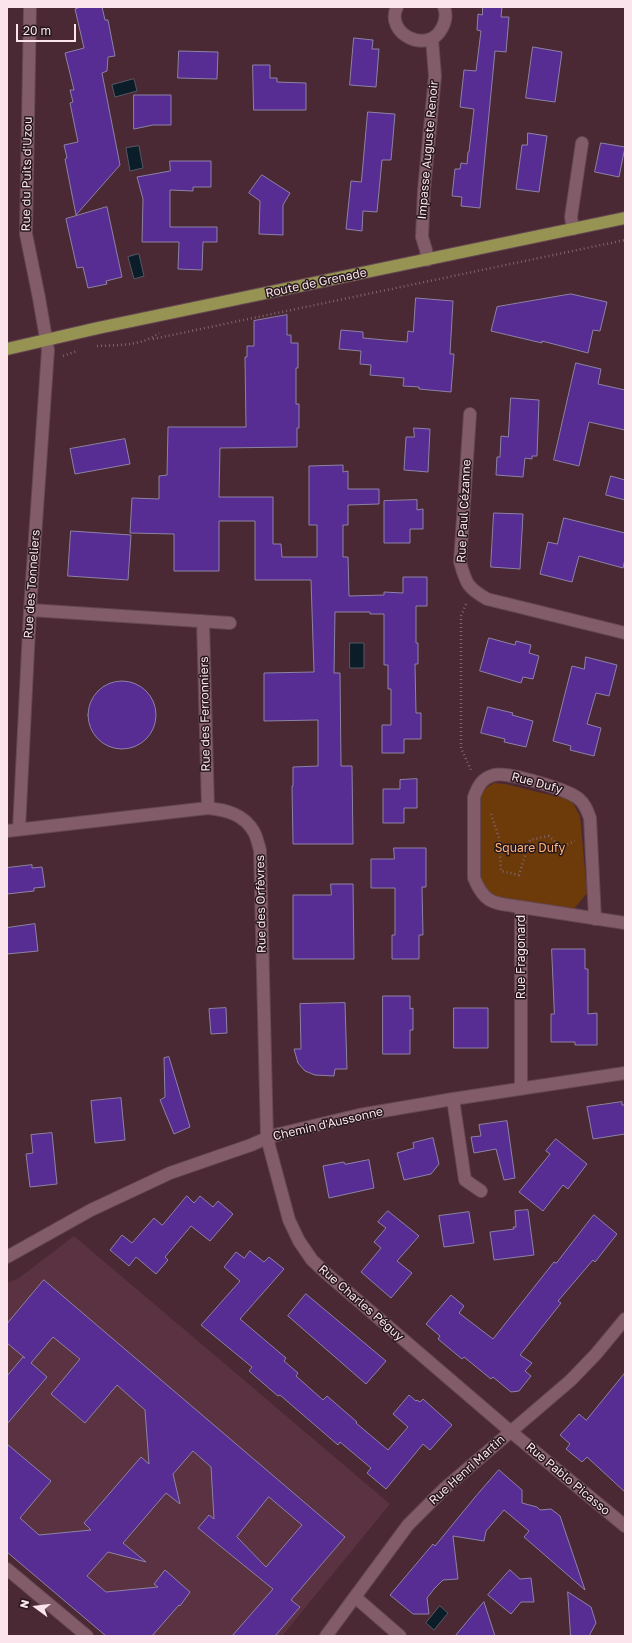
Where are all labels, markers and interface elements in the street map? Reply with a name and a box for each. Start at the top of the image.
scale bar [18,16,78,42]
text: 20 m [23,23,51,38]
street label: Impasse Auguste Renoir [415,80,441,220]
street label: Rue du Puits d'Uzou [19,117,35,231]
street label: Route de Grenade [264,265,368,301]
street label: Rue Paul Cézanne [454,459,474,563]
street label: Rue des Tonneliers [21,529,43,639]
street label: Rue des Ferronniers [197,656,213,772]
street label: Rue Dufy [510,769,564,797]
park label: Square Dufy [495,841,565,855]
street label: Rue des Orfèvres [253,855,269,953]
street label: Rue Fragonard [514,915,528,999]
street label: Chemin d'Aussonne [272,1104,384,1144]
street label: Rue Charles Péguy [315,1262,407,1344]
street label: Rue Henri Martin [426,1432,508,1508]
street label: Rue Pablo Picasso [523,1440,613,1518]
north arrow [16,1587,56,1627]
text: N [17,1598,31,1609]

